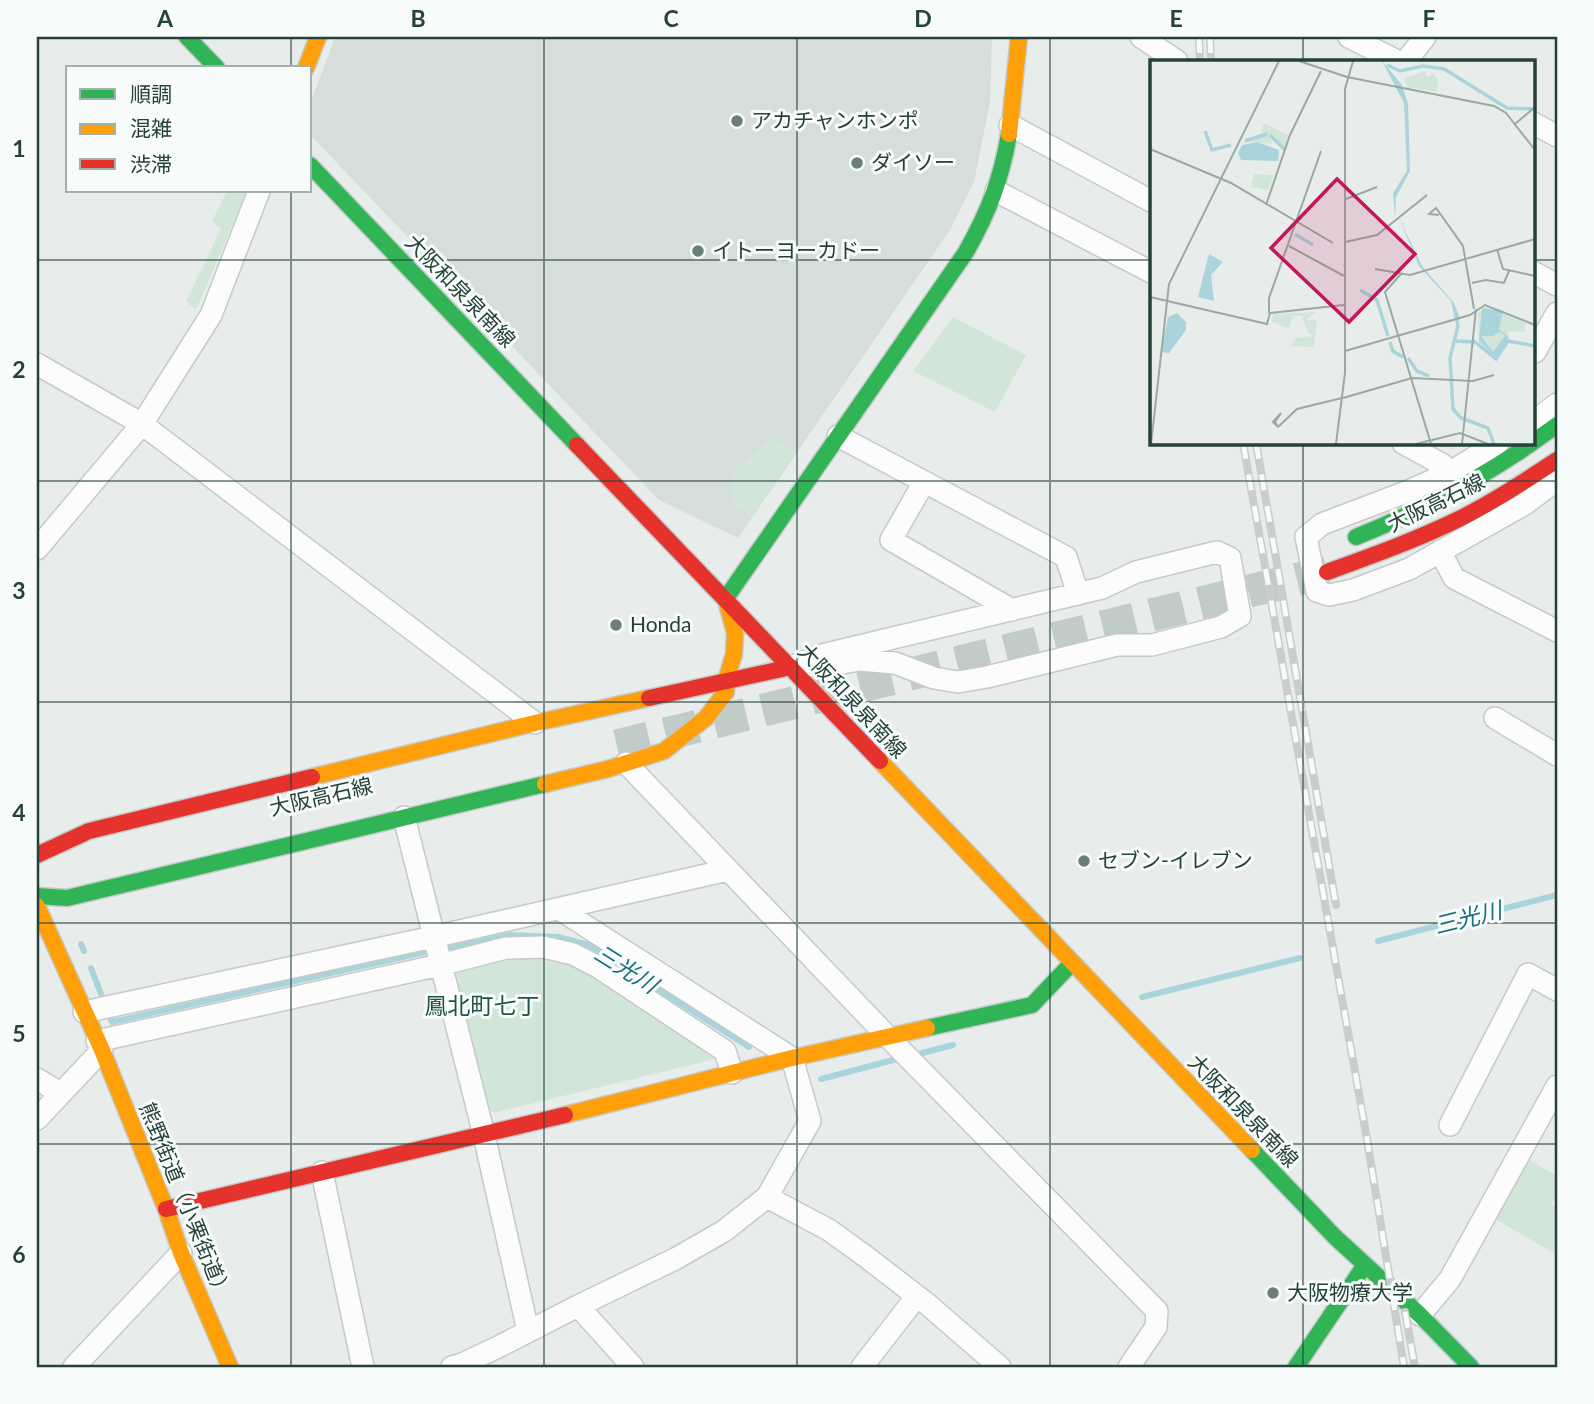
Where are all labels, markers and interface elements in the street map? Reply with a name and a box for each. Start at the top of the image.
text: A [156,4,174,32]
text: B [410,4,426,32]
text: C [663,4,679,32]
text: D [914,4,932,32]
text: E [1169,4,1183,32]
text: F [1422,4,1436,32]
inset map [1150,60,1534,444]
legend [66,66,312,192]
text: 順調 [130,81,172,106]
place label: アカチャンホンポ [751,107,919,132]
marker: アカチャンホンポ [729,113,745,129]
text: 混雑 [130,115,172,140]
text: 1 [12,134,26,162]
place label: ダイソー [871,149,955,174]
text: 渋滞 [130,151,172,176]
marker: ダイソー [849,155,865,171]
street label: 大阪和泉泉南線 [401,228,521,352]
place label: イトーヨーカドー [712,237,880,262]
marker: イトーヨーカドー [690,243,706,259]
text: 2 [12,355,26,383]
street label: 大阪高石線 [1383,467,1488,536]
text: 3 [12,576,26,604]
place label: Honda [630,611,692,636]
marker: Honda [608,617,624,633]
street label: 大阪和泉泉南線 [794,638,912,762]
street label: 大阪高石線 [267,772,375,820]
text: 4 [12,798,26,826]
place label: セブン-イレブン [1098,847,1253,872]
marker: セブン-イレブン [1076,853,1092,869]
water label: 三光川 [1431,894,1508,939]
water label: 三光川 [590,938,666,1000]
district label: 鳳北町七丁 [425,991,540,1019]
text: 5 [12,1019,26,1047]
street label: 大阪和泉泉南線 [1184,1048,1304,1172]
street label: 熊野街道（小栗街道） [135,1098,237,1302]
text: 6 [12,1240,26,1268]
place label: 大阪物療大学 [1287,1279,1413,1304]
marker: 大阪物療大学 [1265,1285,1281,1301]

